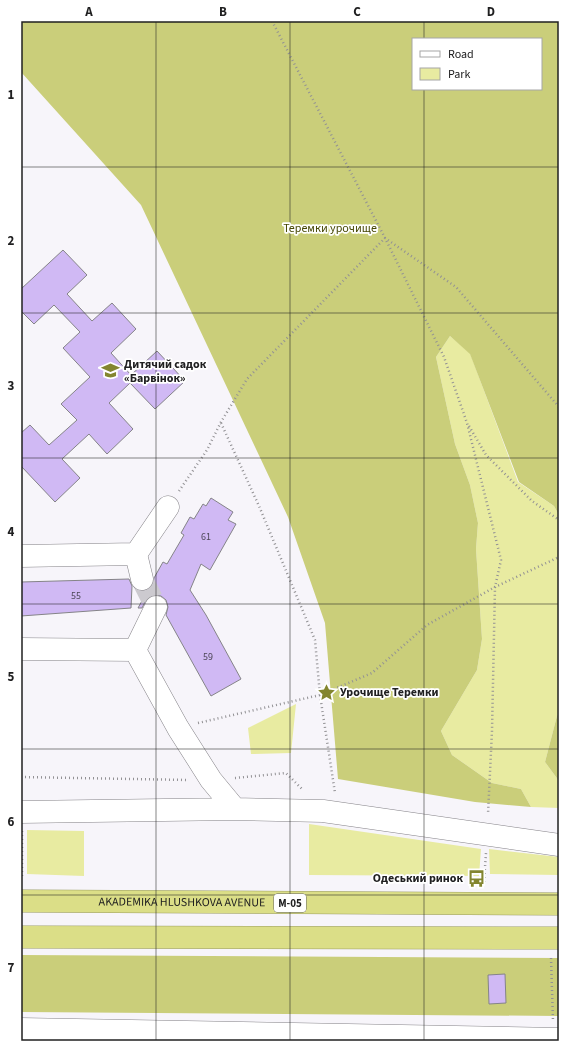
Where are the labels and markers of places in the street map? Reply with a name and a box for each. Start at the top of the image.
place label: Дитячий садок «Барвінок» [124,356,207,387]
school or university icon: Дитячий садок «Барвінок» [101,361,121,381]
place icon: Урочище Теремки [317,682,337,702]
place label: Урочище Теремки [340,684,439,701]
bus stop icon: Одеський ринок [466,868,486,888]
place label: Одеський ринок [373,870,463,887]

